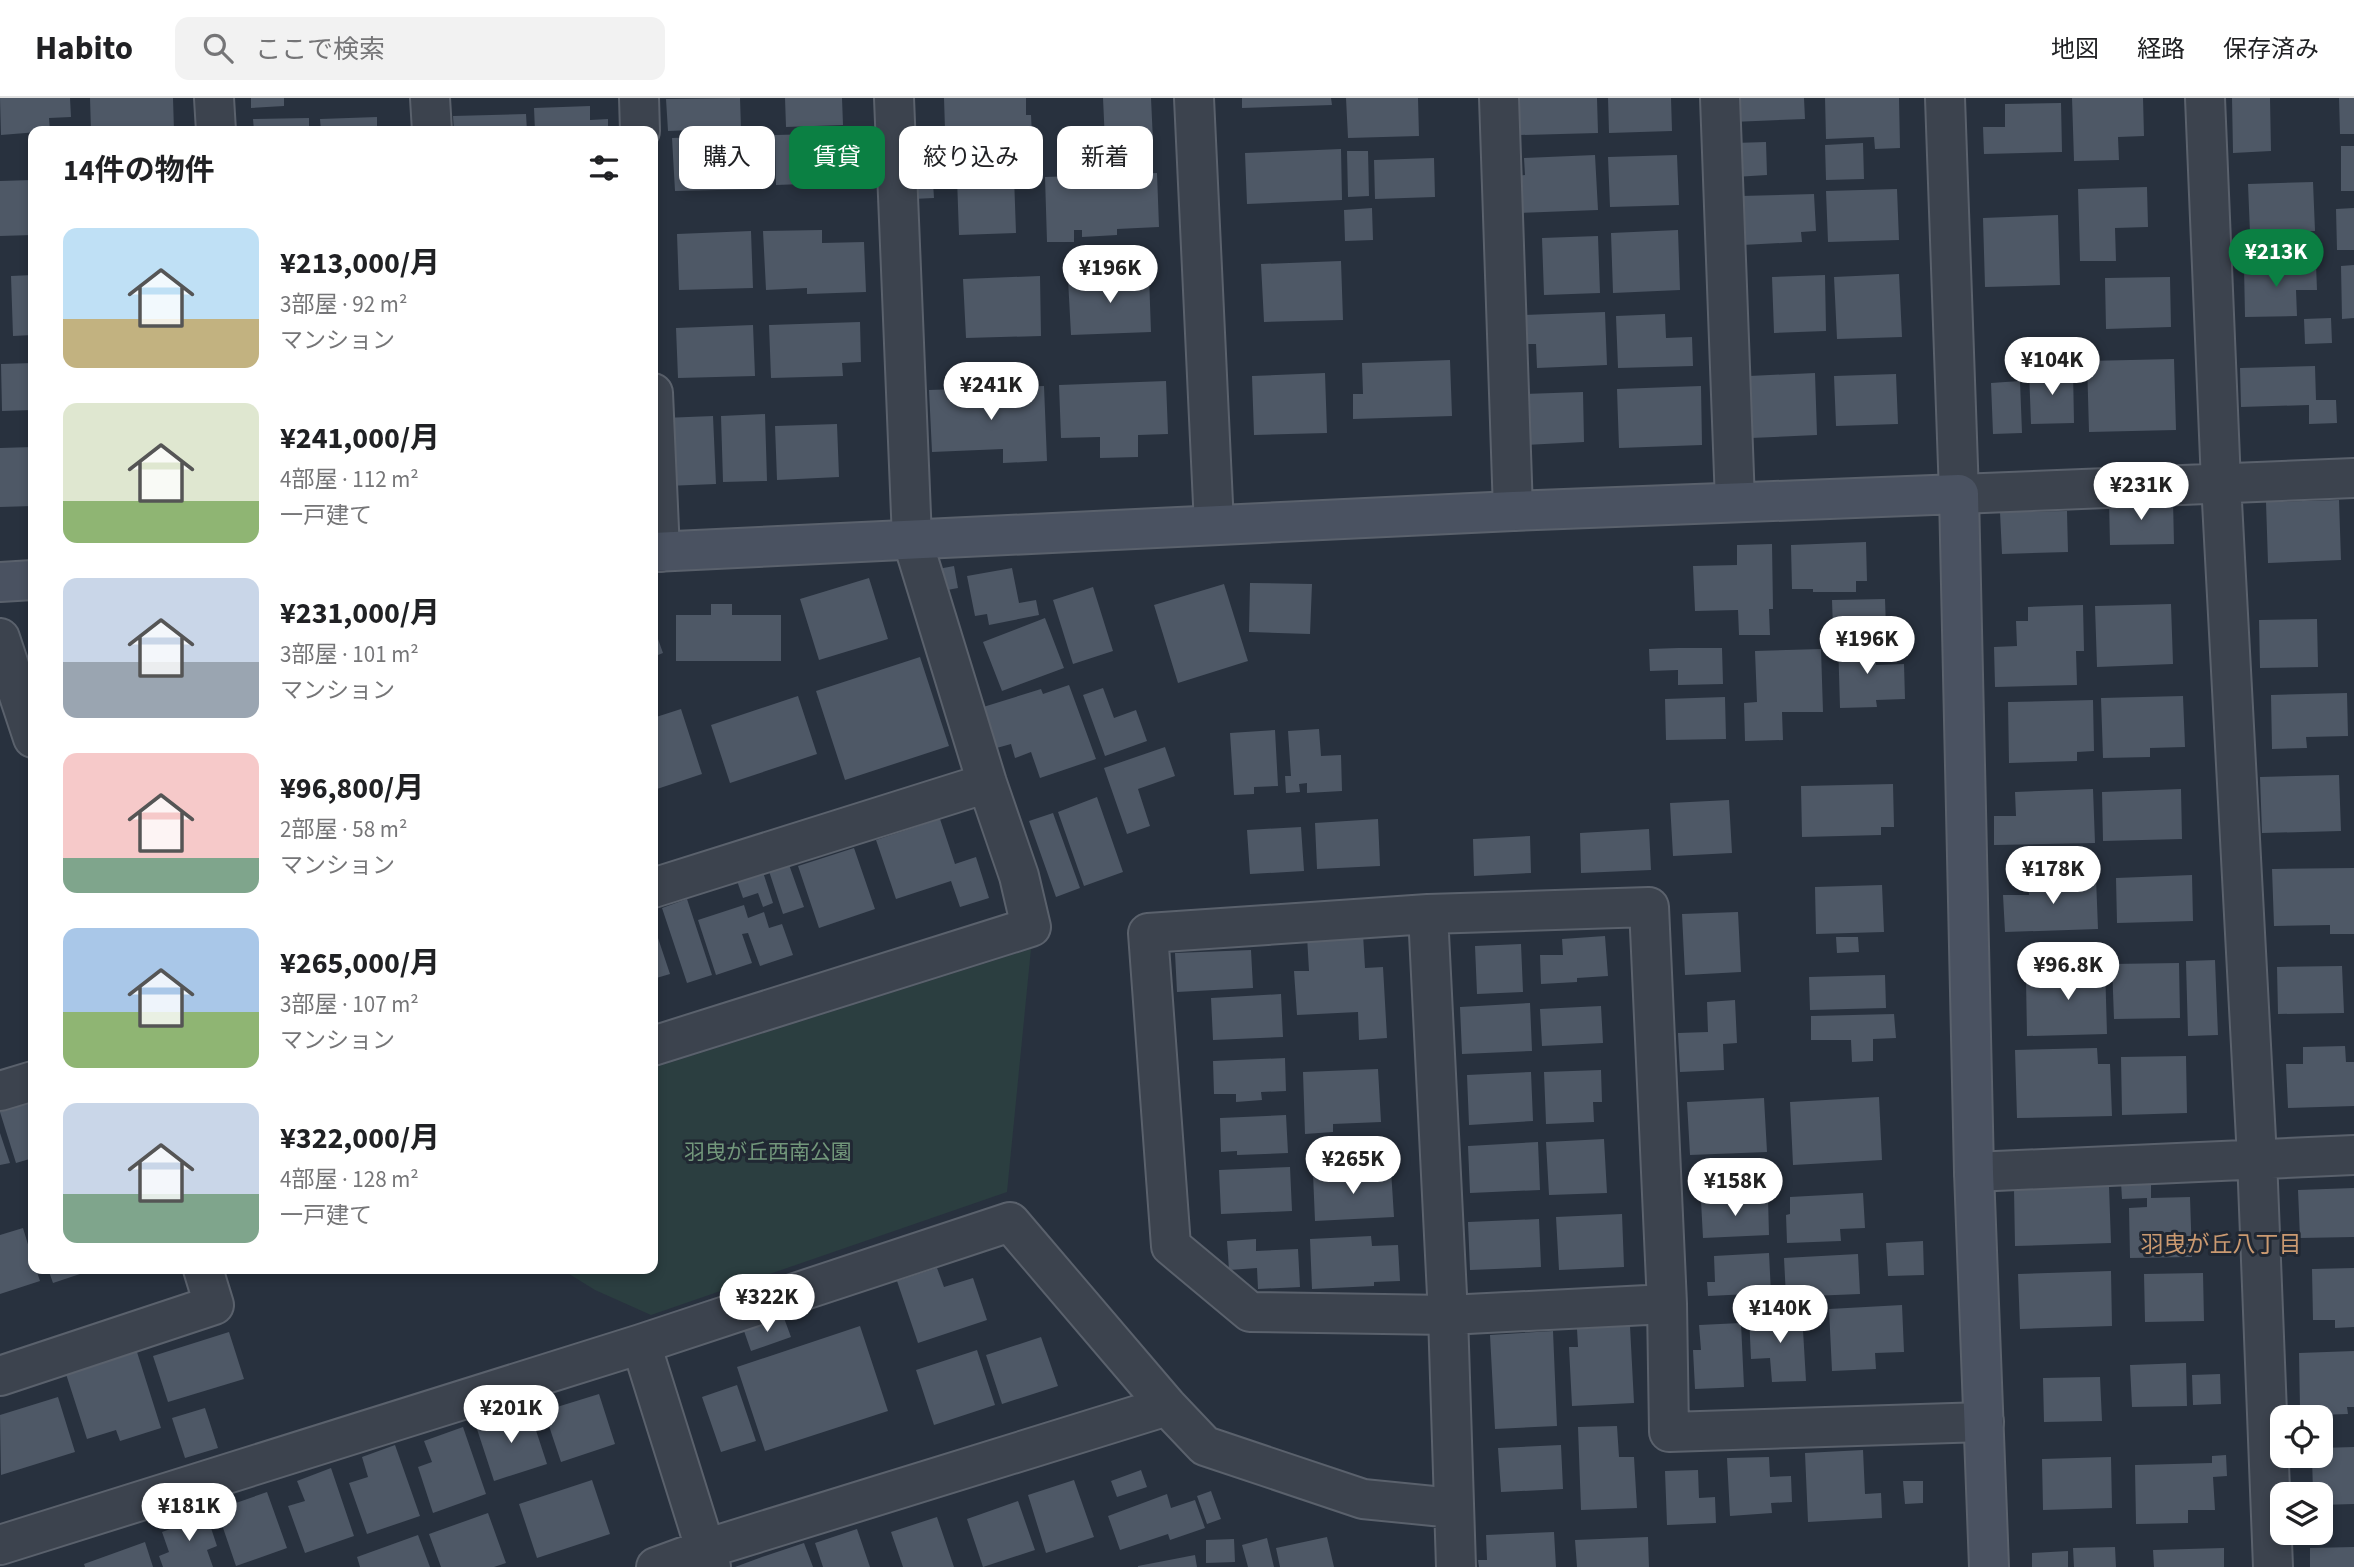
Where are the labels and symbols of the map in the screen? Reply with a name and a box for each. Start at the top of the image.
pin: ¥213K [2227,230,2325,289]
pin: ¥196K [1061,246,1159,305]
pin: ¥104K [2003,338,2101,397]
pin: ¥241K [942,362,1040,422]
pin: ¥231K [2092,462,2190,522]
pin: ¥196K [1818,616,1916,676]
pin: ¥178K [2004,846,2102,906]
pin: ¥96.8K [2011,942,2125,1002]
pin: ¥265K [1304,1136,1402,1196]
park label: 羽曳が丘西南公園 [684,1137,852,1167]
pin: ¥158K [1686,1158,1784,1218]
district label: 羽曳が丘八丁目 [2141,1228,2302,1261]
pin: ¥322K [718,1274,816,1334]
pin: ¥140K [1731,1286,1829,1345]
pin: ¥201K [462,1386,560,1445]
pin: ¥181K [140,1484,238,1543]

